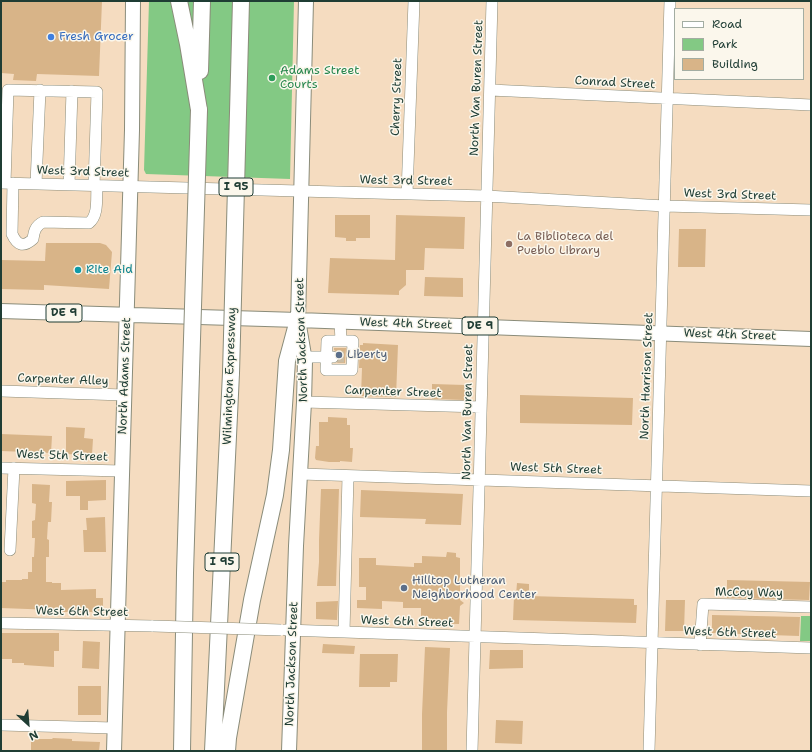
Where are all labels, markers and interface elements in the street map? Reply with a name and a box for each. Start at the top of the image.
legend [674,8,804,80]
text: Road [712,16,742,32]
street label: North Van Buren Street [467,20,487,156]
place label: Fresh Grocer [59,30,134,44]
marker: Fresh Grocer [46,32,56,42]
text: Park [712,36,738,52]
text: Building [712,56,758,72]
street label: Cherry Street [388,58,406,136]
place label: Adams Street Courts [280,64,359,92]
marker: Adams Street Courts [267,73,277,83]
street label: Conrad Street [574,74,656,92]
street label: West 3rd Street [36,163,130,181]
street label: West 3rd Street [359,173,453,189]
road number: I 95 [219,178,253,196]
street label: West 3rd Street [683,186,777,204]
place label: La Biblioteca del Pueblo Library [517,230,613,258]
marker: La Biblioteca del Pueblo Library [504,239,514,249]
place label: Rite Aid [86,263,133,277]
marker: Rite Aid [73,265,83,275]
street label: North Jackson Street [293,277,311,403]
road number: DE 9 [46,304,82,322]
street label: Wilmington Expressway [220,307,240,445]
street label: North Harrison Street [638,312,656,440]
street label: West 4th Street [359,315,453,333]
street label: North Adams Street [116,317,134,435]
road number: DE 9 [462,317,498,335]
street label: West 4th Street [683,326,777,344]
street label: North Van Buren Street [460,344,476,480]
place label: Liberty [347,348,387,362]
marker: Liberty [334,350,344,360]
street label: Carpenter Alley [17,371,109,389]
street label: Carpenter Street [344,383,442,401]
street label: West 5th Street [16,447,108,465]
street label: West 5th Street [510,460,602,478]
road number: I 95 [205,553,239,571]
place label: Hilltop Lutheran Neighborhood Center [412,574,537,602]
marker: Hilltop Lutheran Neighborhood Center [399,583,409,593]
street label: McCoy Way [715,585,783,601]
street label: North Jackson Street [283,601,301,727]
street label: West 6th Street [35,604,129,620]
street label: West 6th Street [360,613,454,631]
street label: West 6th Street [683,624,777,642]
north arrow [8,704,48,744]
text: N [26,727,41,744]

